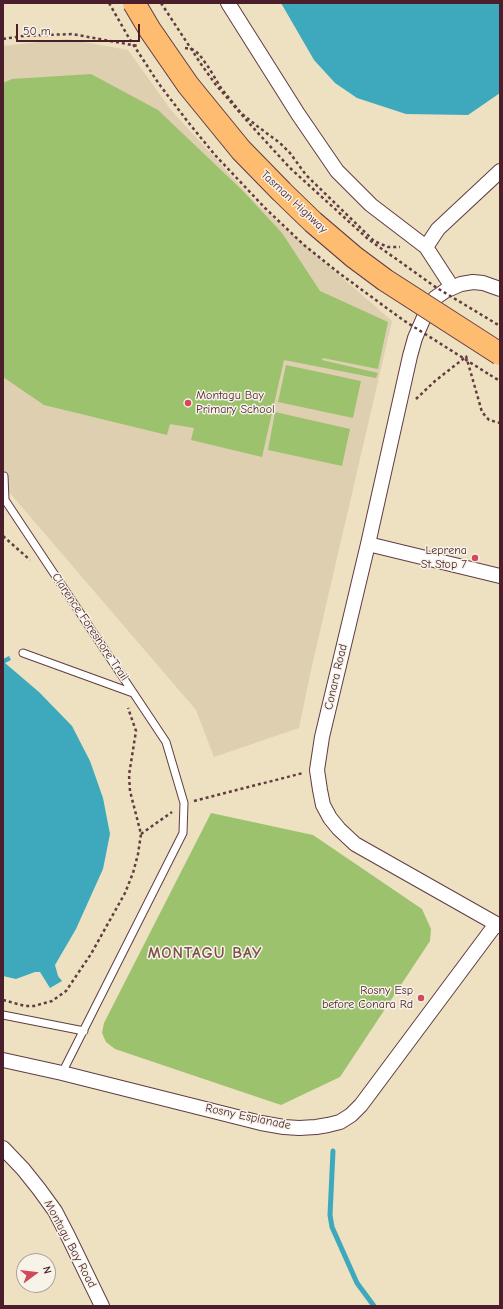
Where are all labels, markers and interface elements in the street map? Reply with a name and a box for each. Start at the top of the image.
scale bar [18,16,142,42]
text: 50 m [23,24,51,38]
street label: Tasman Highway [258,167,330,237]
place label: Montagu Bay Primary School [196,389,275,417]
marker: Montagu Bay Primary School [183,398,193,408]
place label: Leprena St Stop 7 [421,544,467,572]
marker: Leprena St Stop 7 [470,553,480,563]
street label: Clarence Foreshore Trail [49,570,131,684]
street label: Conara Road [321,643,351,711]
district label: MONTAGU BAY [148,943,262,963]
place label: Rosny Esp before Conara Rd [322,984,413,1012]
marker: Rosny Esp before Conara Rd [416,993,426,1003]
street label: Rosny Esplanade [204,1101,292,1133]
street label: Montagu Bay Road [41,1197,99,1291]
north arrow [16,1253,56,1293]
text: N [40,1265,54,1275]

